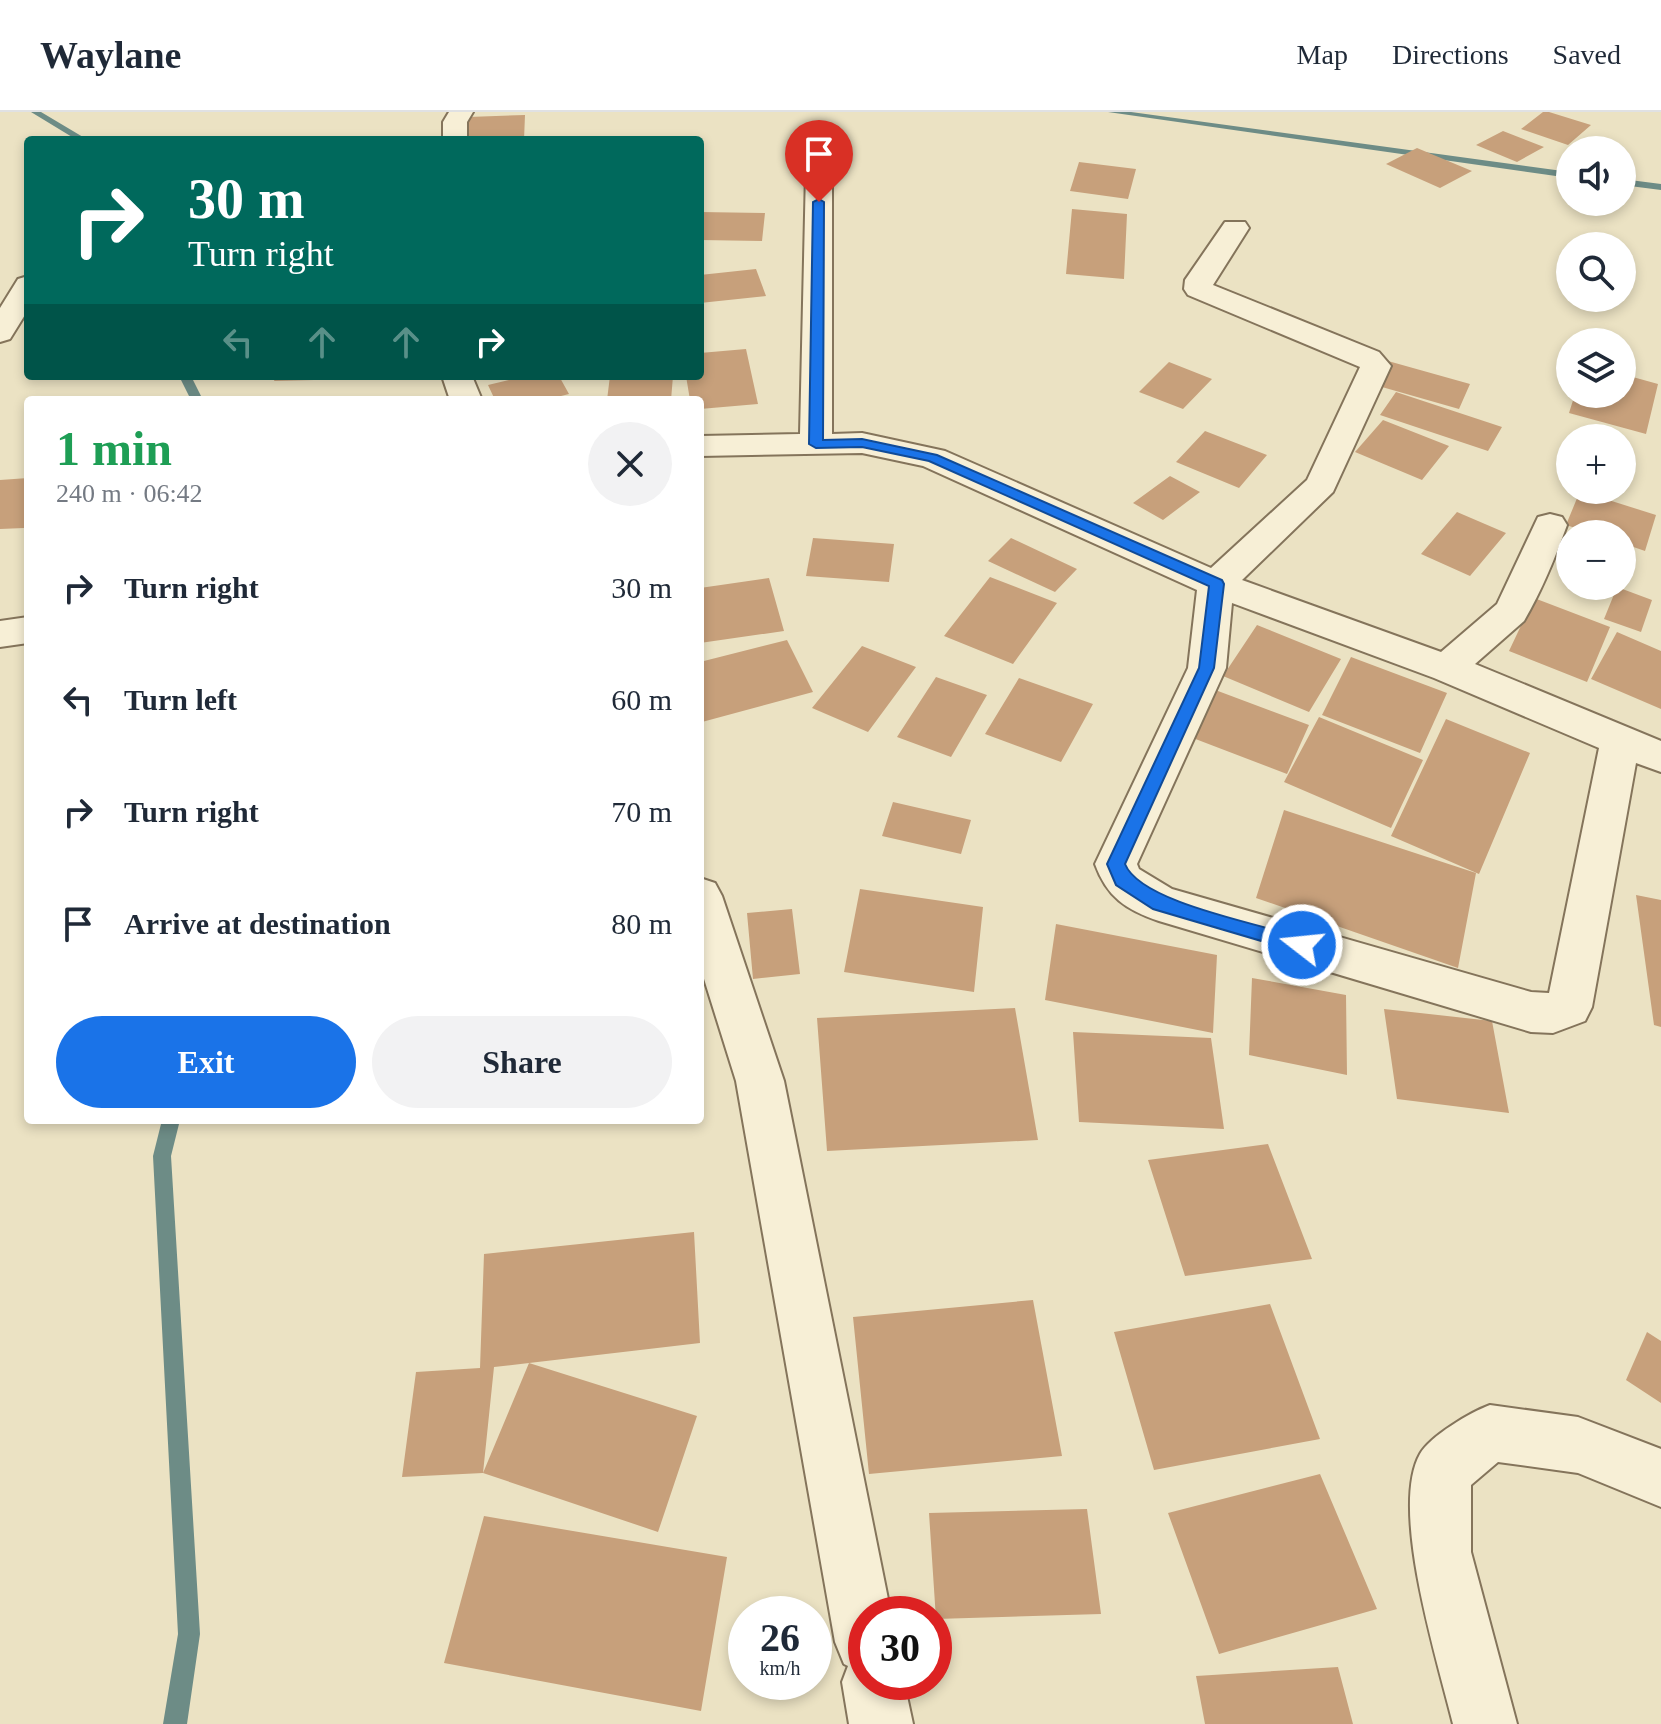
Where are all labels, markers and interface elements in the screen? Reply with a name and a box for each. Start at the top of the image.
text: Waylane [40,34,181,76]
text: Map [1297,39,1348,70]
text: Directions [1392,39,1509,70]
text: Saved [1553,39,1621,70]
pin [785,120,853,202]
icon: arrive [797,132,841,176]
map controls [1556,136,1636,600]
button: sound [1556,136,1636,216]
icon: right [56,168,160,272]
text: 30 m [188,168,305,230]
button: search [1556,232,1636,312]
text: Turn right [188,234,334,274]
icon: left [216,320,260,364]
icon: ahead [300,320,344,364]
icon: ahead [384,320,428,364]
icon: right [468,320,512,364]
button: layers [1556,328,1636,408]
text: 1 min [56,422,172,475]
button: close [588,422,672,506]
button: + [1556,424,1636,504]
text: 240 m · 06:42 [56,479,203,508]
button: − [1556,520,1636,600]
icon: right [56,566,100,610]
text: Turn right [124,571,259,604]
text: 30 m [611,571,672,604]
icon: left [56,678,100,722]
text: Turn left [124,683,237,716]
text: 60 m [611,683,672,716]
icon: right [56,790,100,834]
text: Turn right [124,795,259,828]
text: 70 m [611,795,672,828]
icon: arrive [56,902,100,946]
position arrow [1260,903,1344,987]
text: Arrive at destination [124,907,391,940]
text: 80 m [611,907,672,940]
button: Exit [56,1016,356,1108]
button: Share [372,1016,672,1108]
speed limit sign: 30 [848,1596,952,1700]
text: 26 [760,1615,800,1660]
text: km/h [759,1657,801,1679]

